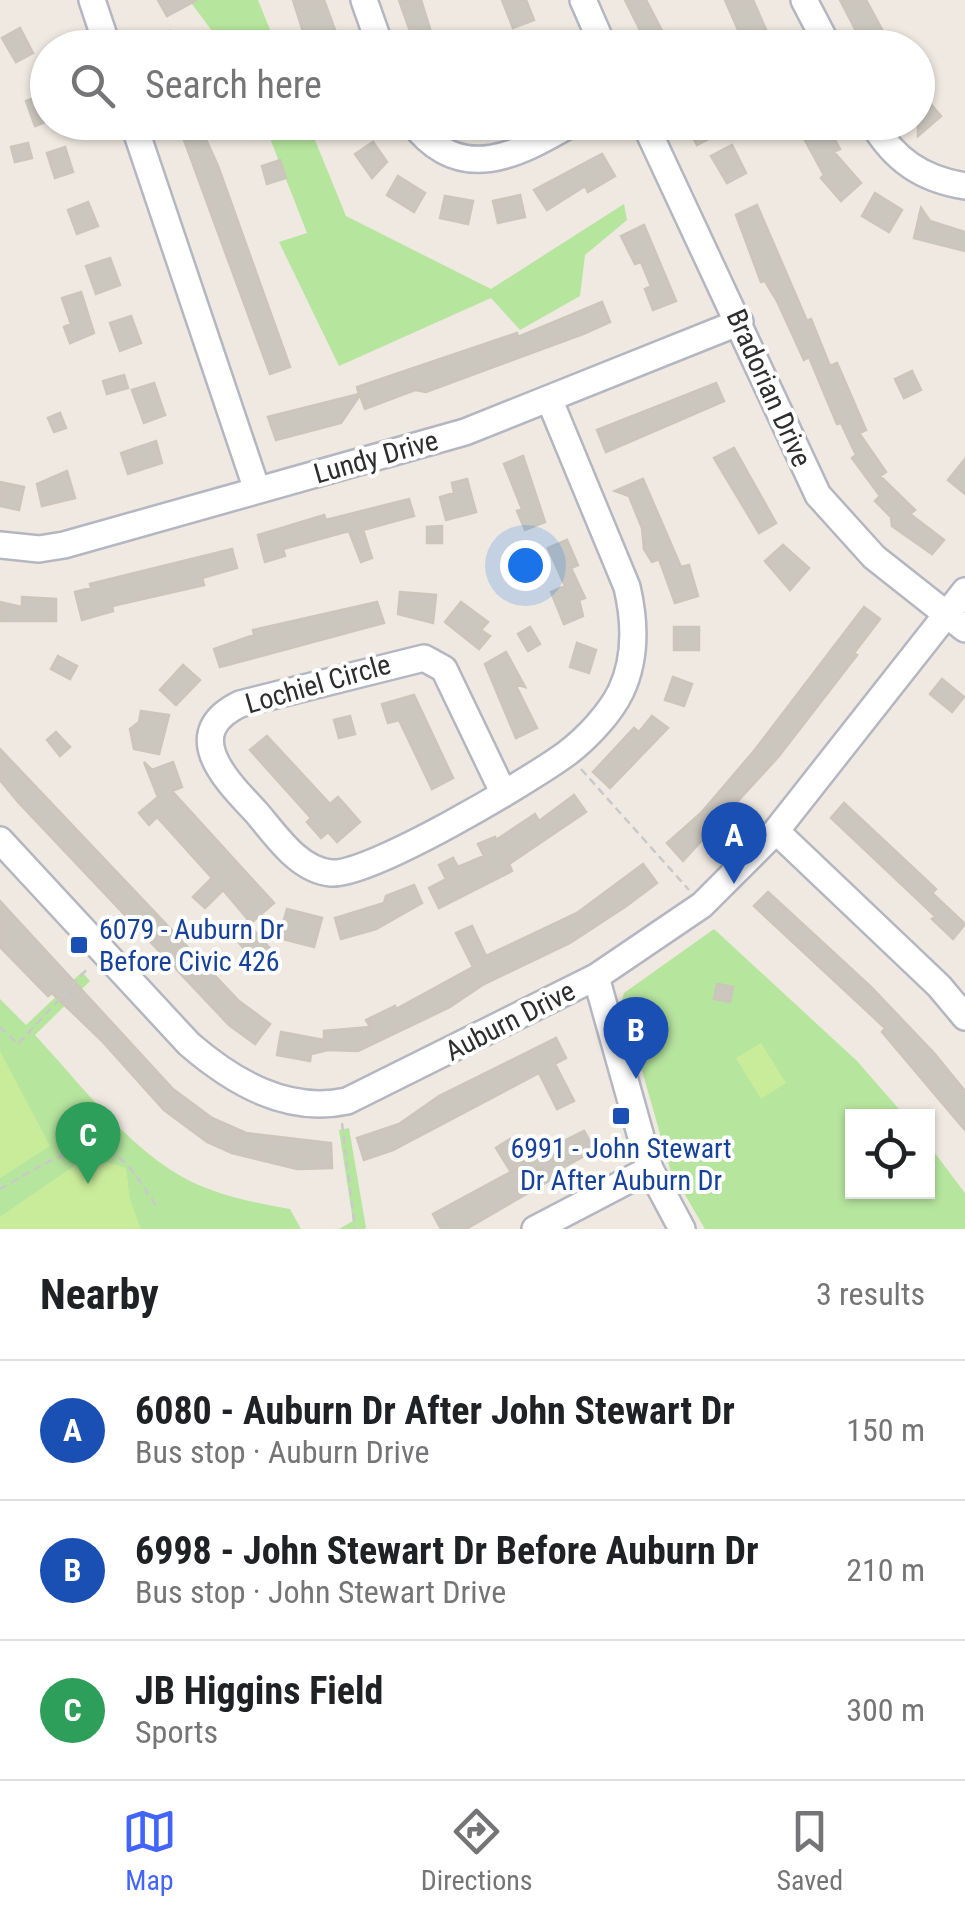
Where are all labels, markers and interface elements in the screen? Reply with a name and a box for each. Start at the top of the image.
search box [30,30,935,140]
icon: search [65,58,120,113]
text: Search here [145,63,322,107]
street label: Bradorian Drive [720,304,818,472]
street label: Lundy Drive [310,424,442,490]
your location [500,540,551,591]
street label: Lochiel Circle [242,648,394,720]
pin: A [702,802,766,884]
place label: 6079 - Auburn Dr Before Civic 426 [99,913,284,978]
marker: 6079 - Auburn Dr Before Civic 426 [68,934,90,956]
street label: Auburn Drive [440,974,580,1068]
pin: B [604,996,668,1079]
pin: C [56,1102,120,1184]
marker: 6991 - John Stewart Dr After Auburn Dr [610,1105,632,1127]
map controls [845,1109,935,1199]
button: locate [845,1109,935,1199]
place label: 6991 - John Stewart Dr After Auburn Dr [510,1132,732,1197]
text: Nearby [40,1270,159,1319]
text: 3 results [816,1275,925,1313]
text: 6080 - Auburn Dr After John Stewart Dr [135,1389,735,1433]
text: A [63,1411,82,1449]
text: 150 m [846,1411,925,1449]
text: Bus stop · Auburn Drive [135,1433,429,1471]
text: 6998 - John Stewart Dr Before Auburn Dr [135,1529,759,1573]
text: B [64,1551,81,1589]
text: 210 m [846,1551,925,1589]
text: Bus stop · John Stewart Drive [135,1573,506,1611]
text: JB Higgins Field [135,1669,383,1713]
text: C [63,1691,82,1729]
text: 300 m [846,1691,925,1729]
text: Sports [135,1713,218,1751]
tab: Map [122,1804,177,1897]
tab: Directions [421,1804,533,1897]
tab: Saved [776,1804,843,1897]

